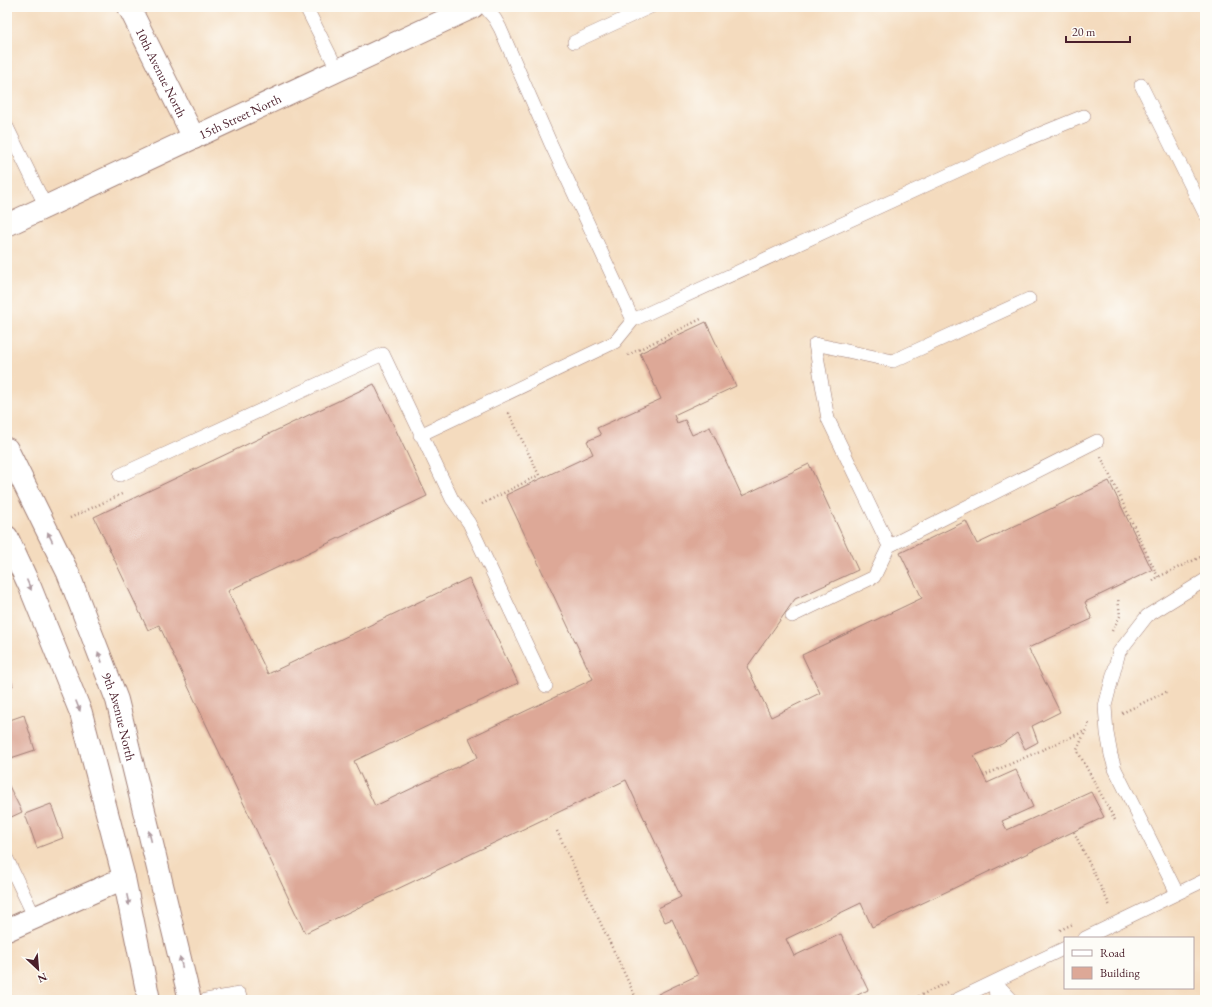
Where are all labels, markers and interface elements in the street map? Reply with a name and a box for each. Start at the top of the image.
scale bar [1066,18,1130,44]
text: 20 m [1072,24,1096,40]
street label: 10th Avenue North [132,25,191,120]
street label: 15th Street North [196,89,284,143]
one-way arrow [47,531,53,543]
one-way arrow [26,580,32,591]
one-way arrow [96,650,102,662]
street label: 9th Avenue North [99,670,140,763]
one-way arrow [75,701,81,712]
one-way arrow [146,830,152,842]
one-way arrow [126,893,132,906]
legend [1064,937,1194,989]
text: Road [1100,945,1126,961]
north arrow [18,949,58,989]
one-way arrow [177,956,183,968]
text: Building [1100,965,1141,981]
text: N [35,970,49,986]

